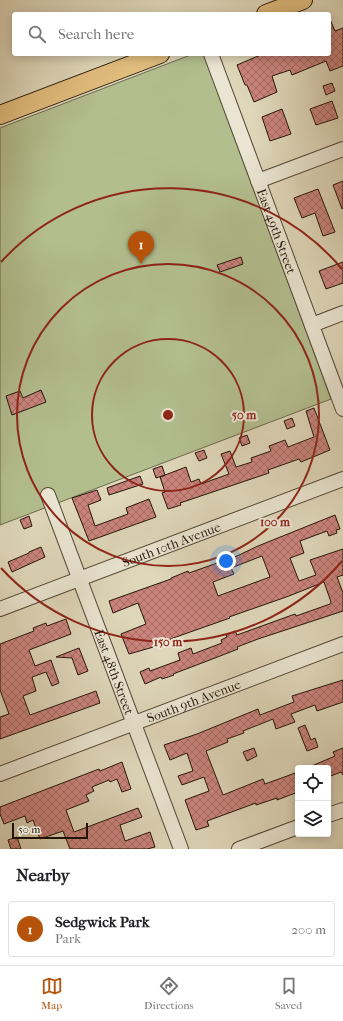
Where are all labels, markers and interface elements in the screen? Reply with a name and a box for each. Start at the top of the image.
search box [12,12,331,56]
icon: search [26,23,48,45]
text: Search here [58,25,134,43]
street label: East 49th Street [254,187,299,276]
pin: 1 [128,231,154,264]
centre of rings [161,408,175,422]
text: 50 m [232,408,257,422]
text: 100 m [260,515,291,529]
street label: South 10th Avenue [120,519,223,570]
your location [216,551,236,571]
street label: East 48th Street [91,628,137,717]
text: 150 m [154,635,183,649]
street label: South 9th Avenue [145,676,243,726]
map controls [295,765,331,837]
button: locate [295,765,331,801]
button: layers [295,801,331,837]
scale bar [12,821,88,840]
text: 50 m [18,823,40,836]
text: Nearby [16,865,70,885]
text: Sedgwick Park [55,913,150,931]
text: 1 [28,922,32,937]
text: 200 m [291,922,326,937]
text: Park [55,931,81,946]
tab: Map [41,975,63,1012]
tab: Directions [144,975,194,1012]
tab: Saved [275,975,302,1012]

